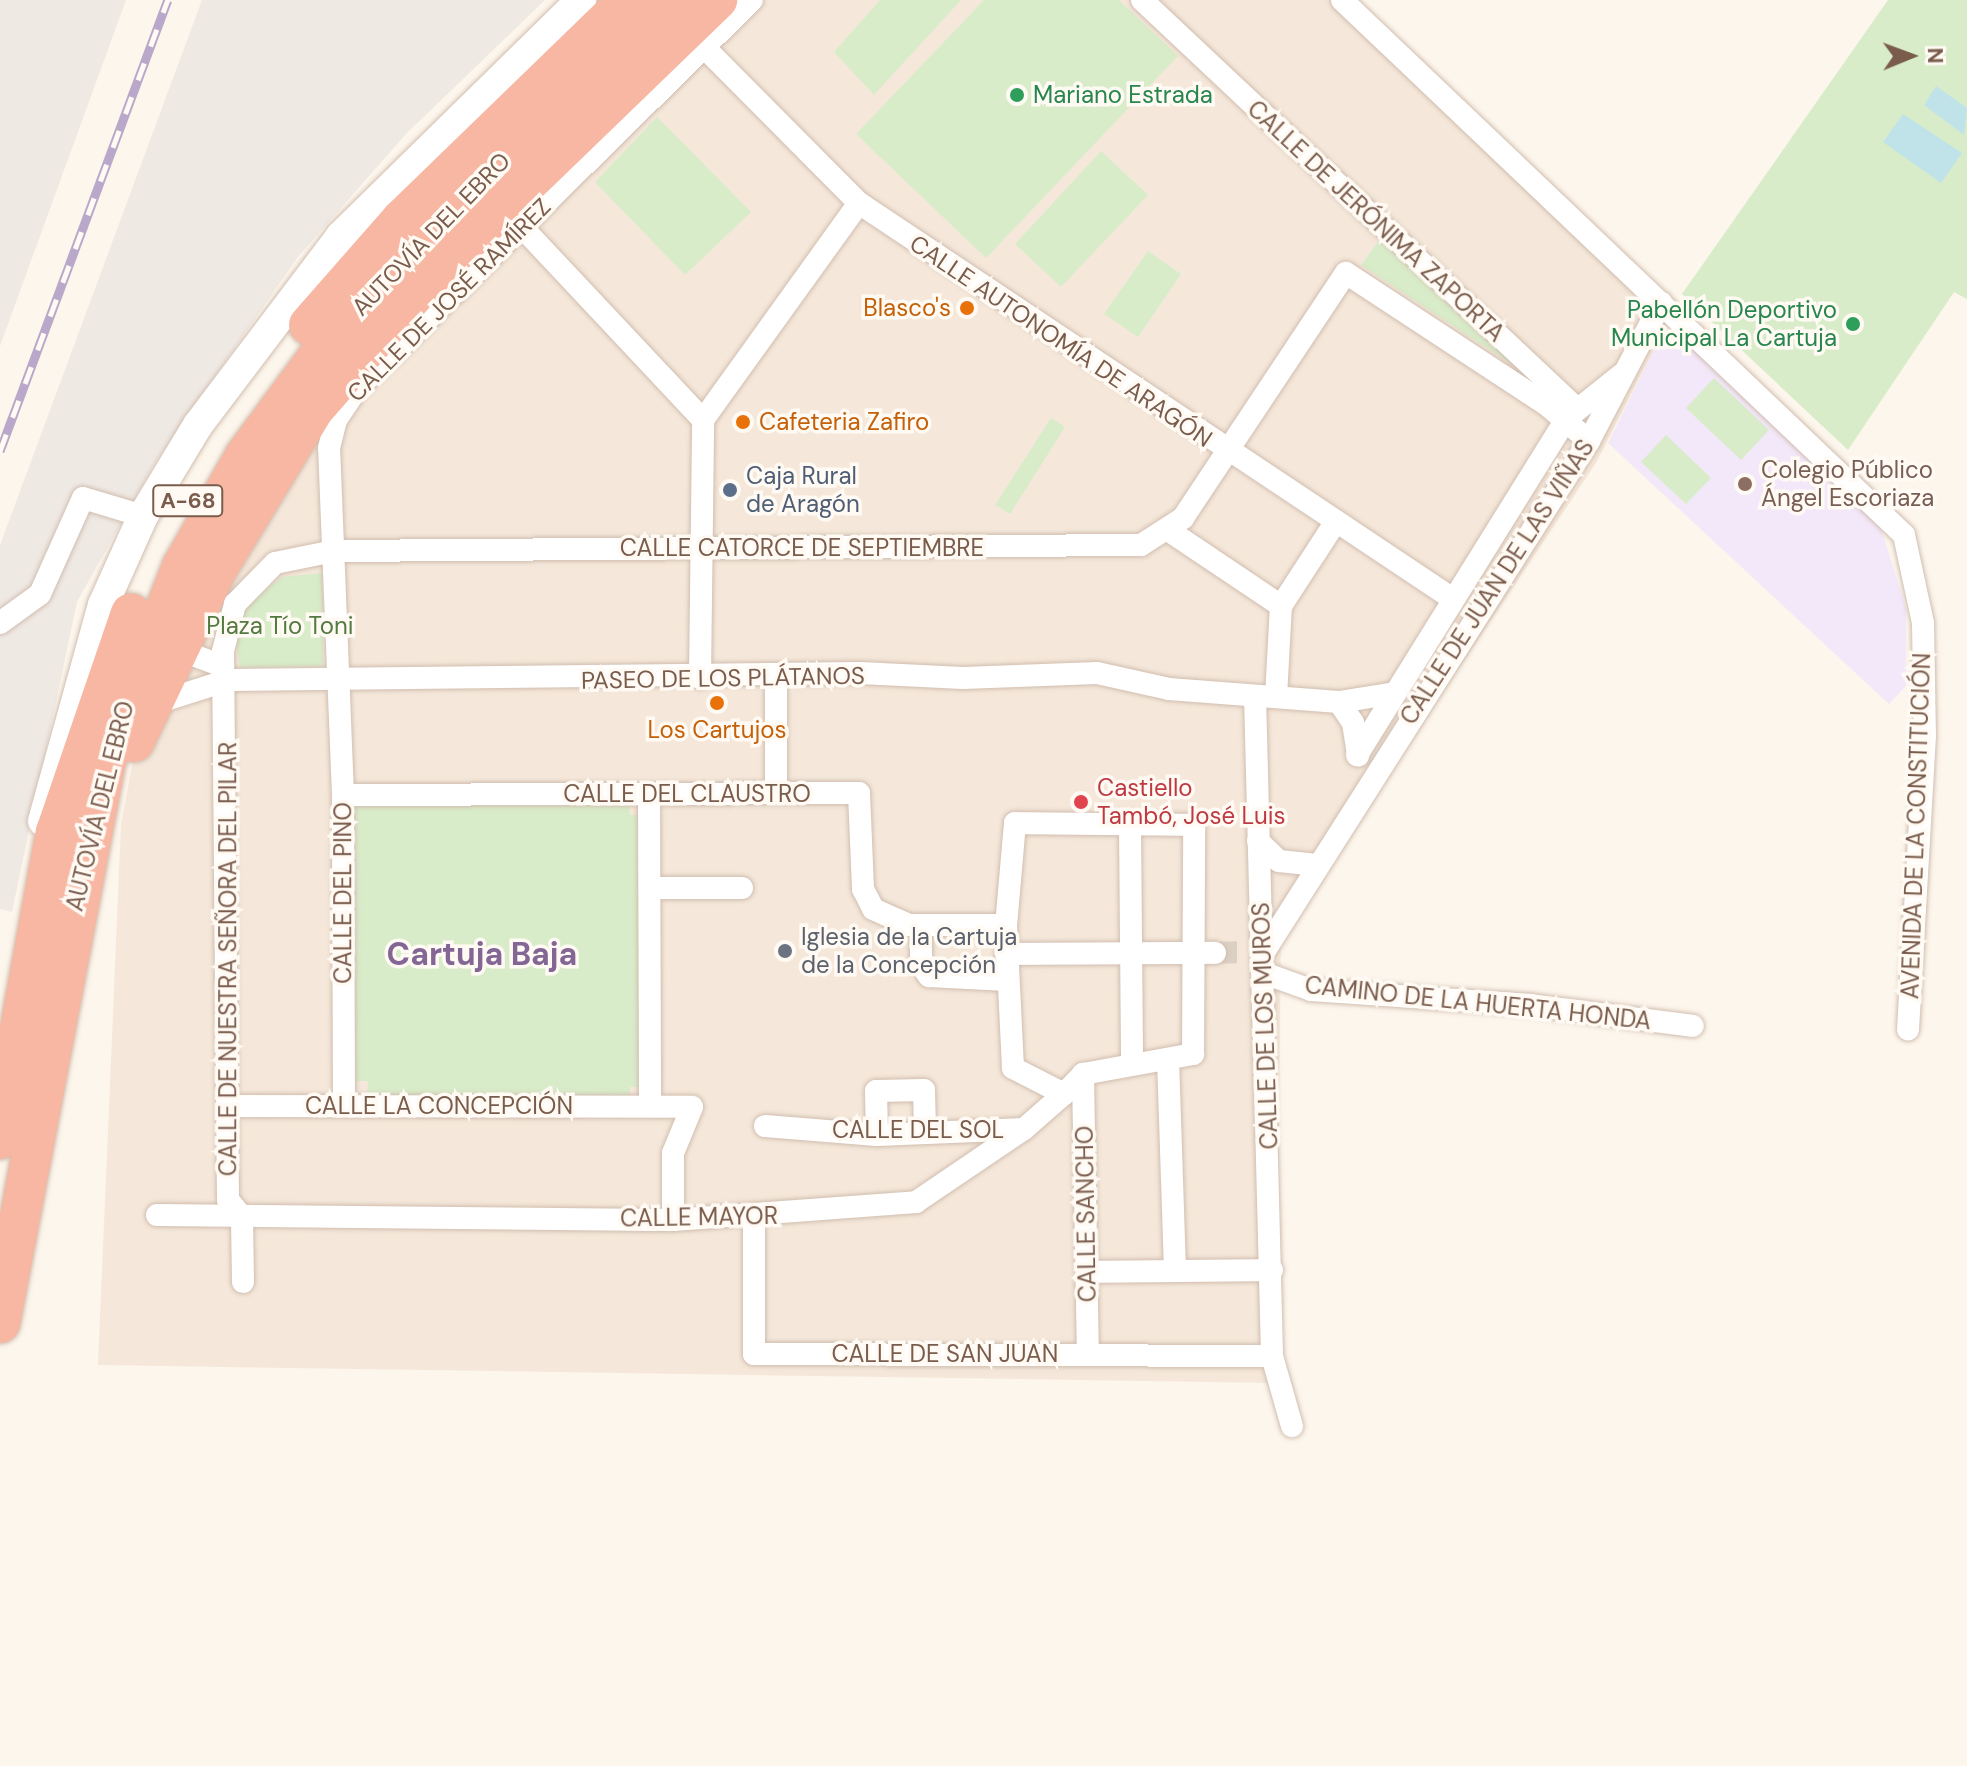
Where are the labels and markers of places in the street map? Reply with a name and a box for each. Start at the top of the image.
place label: Mariano Estrada [1033,81,1213,109]
marker: Mariano Estrada [1008,86,1026,104]
place label: Blasco's [863,294,951,322]
place label: Pabellón Deportivo Municipal La Cartuja [1611,296,1837,352]
marker: Blasco's [958,299,976,317]
marker: Pabellón Deportivo Municipal La Cartuja [1844,315,1862,333]
place label: Cafeteria Zafiro [759,408,929,436]
marker: Cafeteria Zafiro [734,413,752,431]
place label: Colegio Público Ángel Escoriaza [1761,456,1934,512]
place label: Caja Rural de Aragón [746,462,860,518]
marker: Colegio Público Ángel Escoriaza [1736,475,1754,493]
marker: Caja Rural de Aragón [721,481,739,499]
marker: Los Cartujos [708,694,726,712]
place label: Los Cartujos [647,716,787,744]
place label: Castiello Tambó, José Luis [1097,774,1286,830]
marker: Castiello Tambó, José Luis [1072,793,1090,811]
place label: Iglesia de la Cartuja de la Concepción [801,923,1017,979]
marker: Iglesia de la Cartuja de la Concepción [776,942,794,960]

